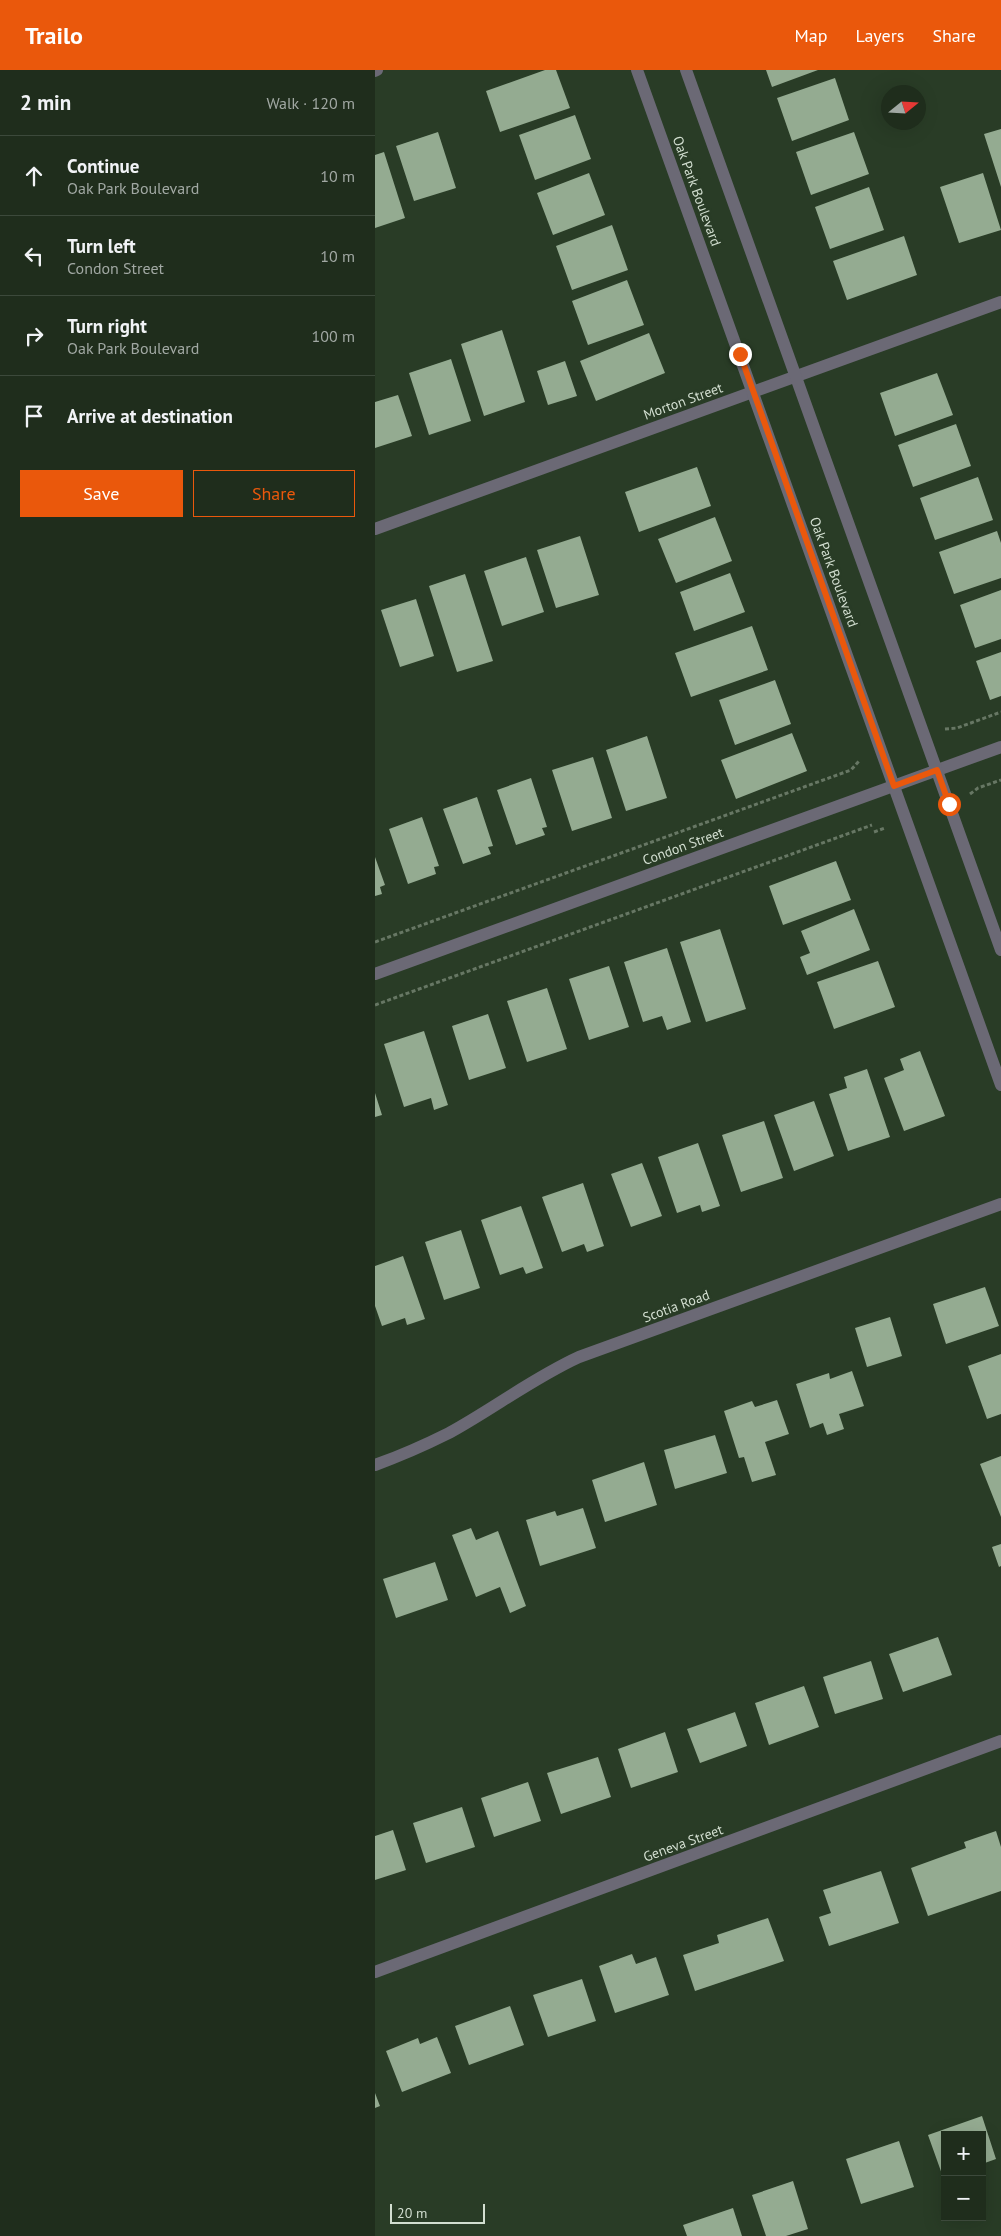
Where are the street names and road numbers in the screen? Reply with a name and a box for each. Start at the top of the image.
street label: Oak Park Boulevard [669,134,725,248]
street label: Morton Street [641,378,725,424]
street label: Oak Park Boulevard [806,515,862,629]
street label: Condon Street [640,823,726,869]
street label: Scotia Road [640,1286,712,1326]
street label: Geneva Street [641,1820,725,1866]

